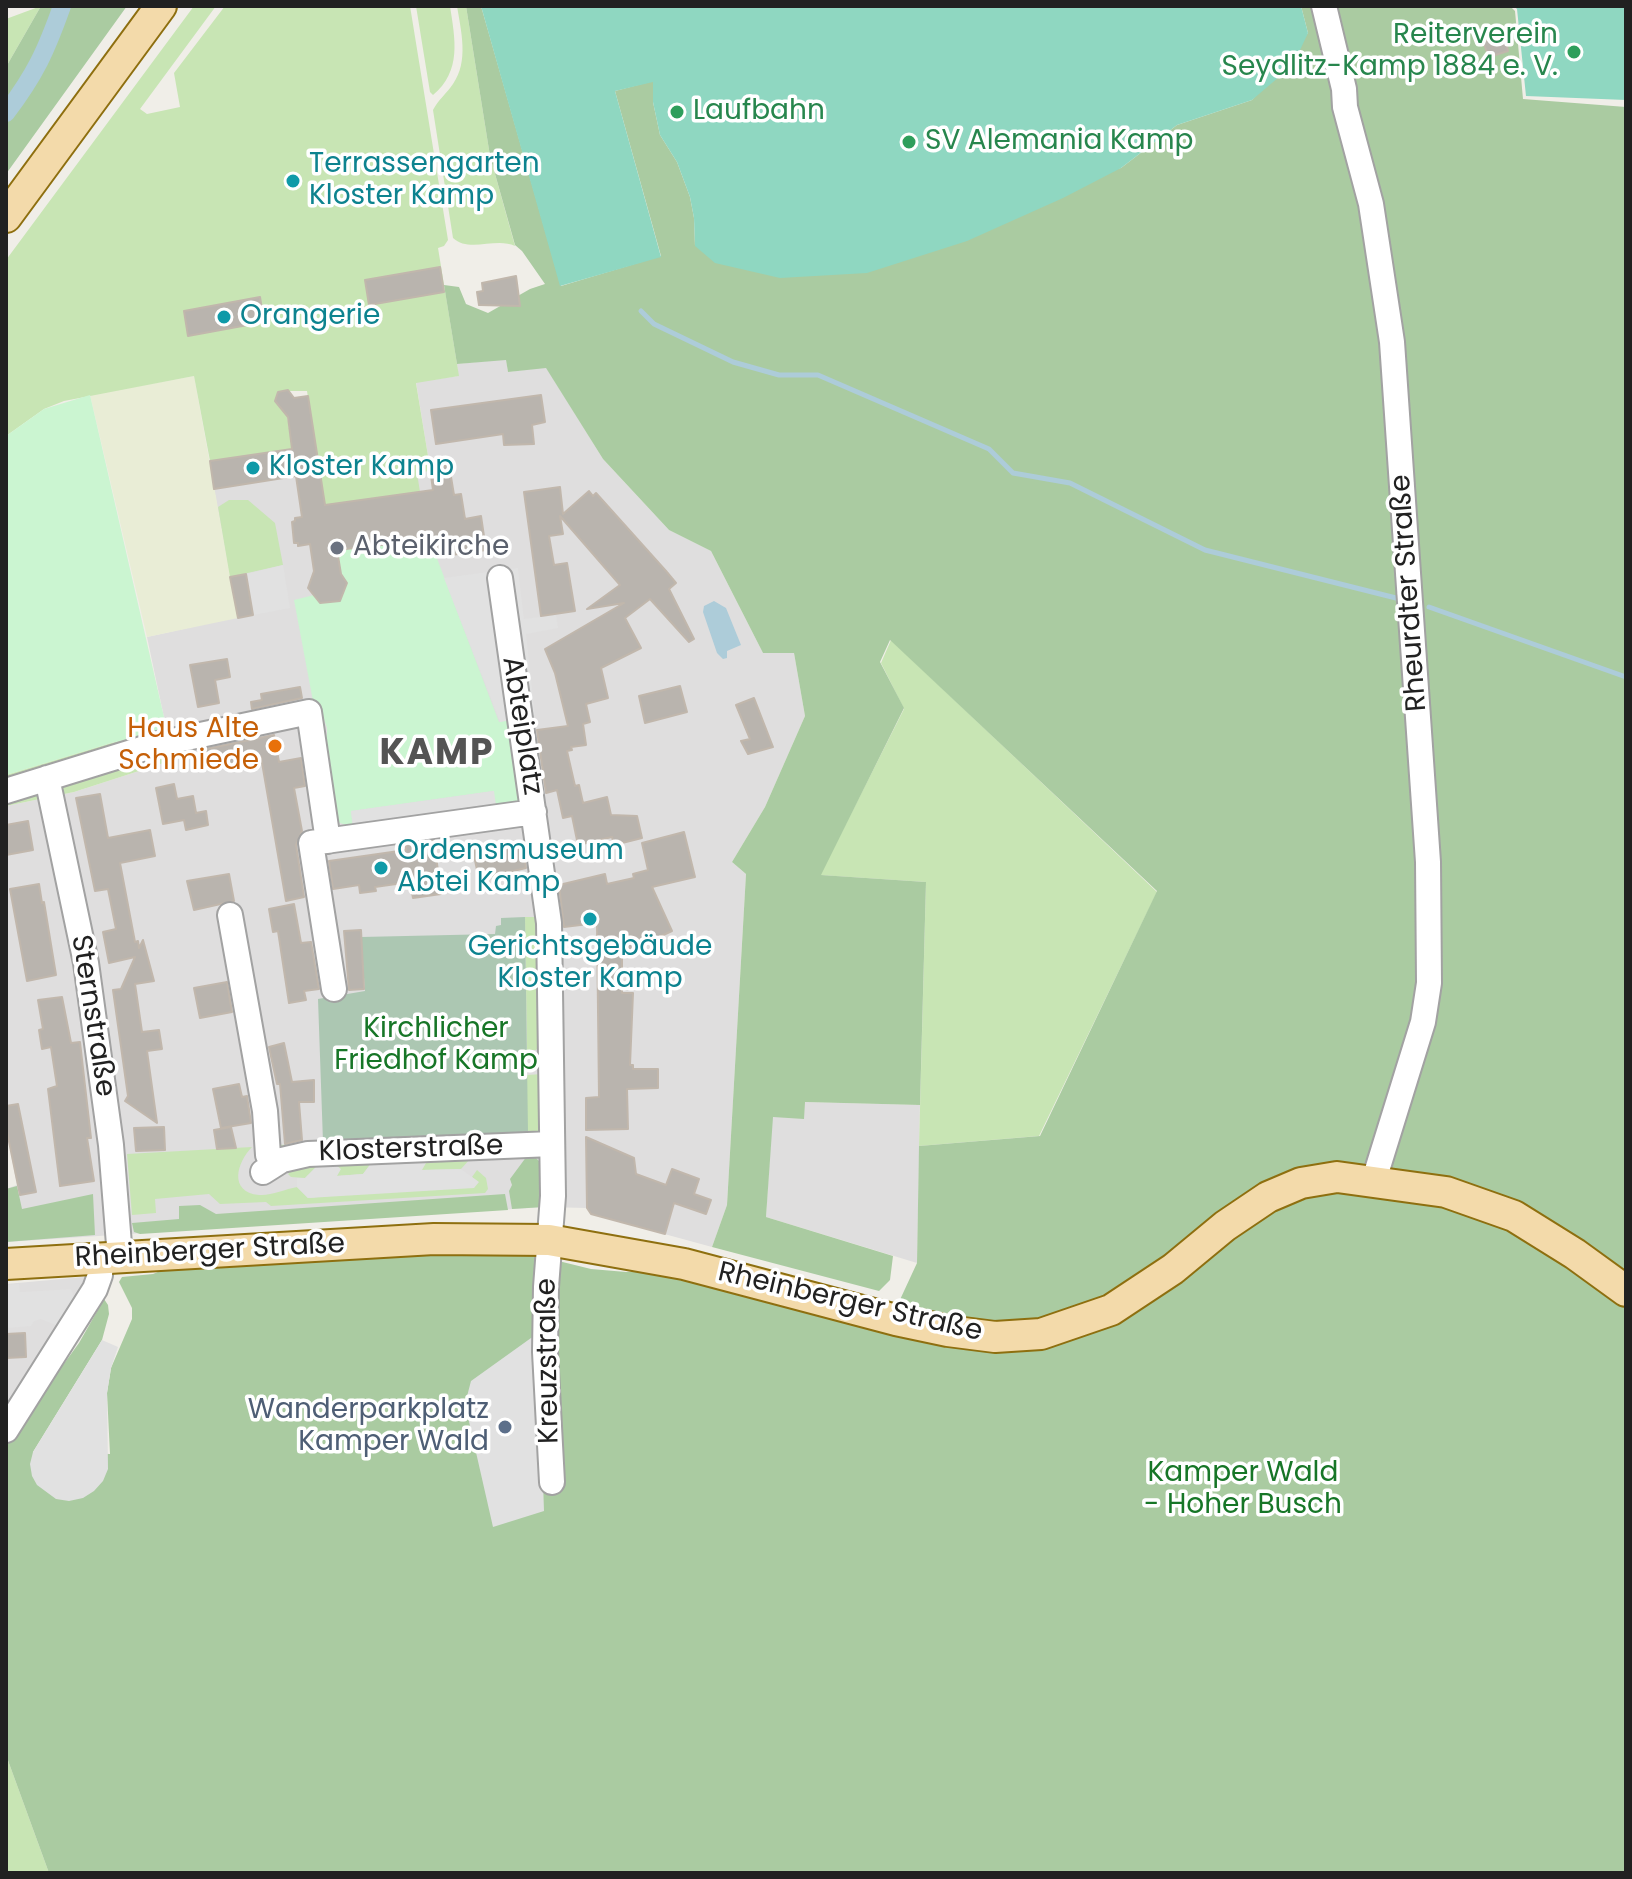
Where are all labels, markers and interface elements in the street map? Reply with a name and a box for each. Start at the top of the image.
place label: Reiterverein Seydlitz-Kamp 1884 e. V. [1222,19,1558,85]
marker: Reiterverein Seydlitz-Kamp 1884 e. V. [1565,43,1583,61]
place label: Laufbahn [693,95,825,129]
marker: Laufbahn [668,103,686,121]
place label: SV Alemania Kamp [925,125,1193,159]
marker: SV Alemania Kamp [900,133,918,151]
place label: Terrassengarten Kloster Kamp [309,148,540,214]
marker: Terrassengarten Kloster Kamp [284,172,302,190]
place label: Orangerie [240,300,380,334]
marker: Orangerie [215,308,233,326]
place label: Kloster Kamp [269,451,454,485]
marker: Kloster Kamp [244,459,262,477]
street label: Rheurdter Straße [1385,473,1435,713]
place label: Abteikirche [353,531,509,565]
marker: Abteikirche [328,539,346,557]
street label: Abteiplatz [493,654,549,798]
place label: Haus Alte Schmiede [118,713,259,779]
district label: KAMP [379,733,495,777]
marker: Haus Alte Schmiede [266,737,284,755]
place label: Ordensmuseum Abtei Kamp [397,835,624,901]
marker: Ordensmuseum Abtei Kamp [372,859,390,877]
marker: Gerichtsgebäude Kloster Kamp [581,910,599,928]
place label: Gerichtsgebäude Kloster Kamp [468,931,712,997]
street label: Sternstraße [63,933,121,1099]
park label: Kirchlicher Friedhof Kamp [334,1013,538,1079]
street label: Klosterstraße [318,1130,504,1170]
street label: Rheinberger Straße [74,1228,346,1276]
street label: Rheinberger Straße [714,1256,986,1350]
street label: Kreuzstraße [531,1278,567,1444]
place label: Wanderparkplatz Kamper Wald [248,1394,489,1460]
marker: Wanderparkplatz Kamper Wald [496,1418,514,1436]
park label: Kamper Wald - Hoher Busch [1144,1457,1342,1523]

